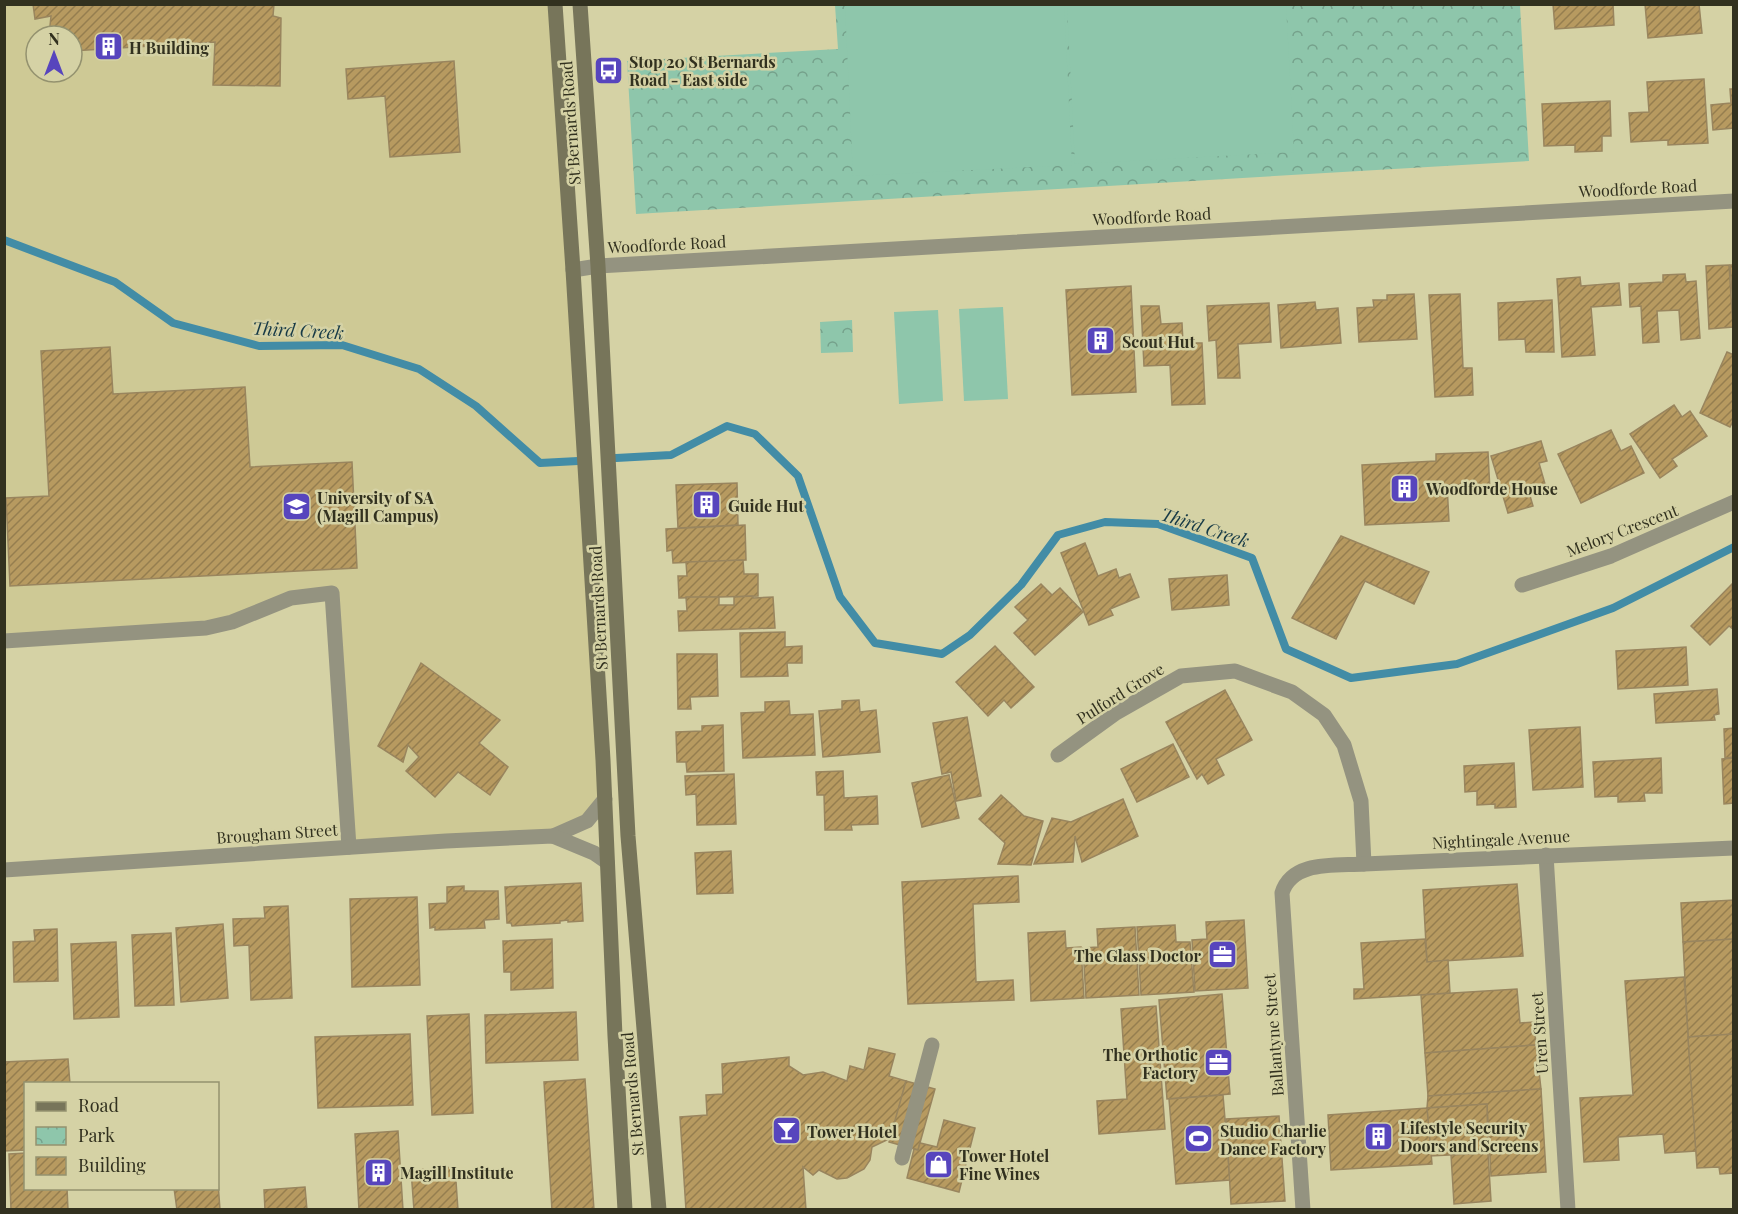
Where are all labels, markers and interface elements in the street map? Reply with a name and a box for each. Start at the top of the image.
north arrow [24,24,84,84]
text: N [48,28,60,49]
building icon: H Building [92,31,124,63]
place label: H Building [129,37,209,58]
place label: Stop 20 St Bernards Road - East side [629,51,776,90]
bus stop icon: Stop 20 St Bernards Road - East side [592,54,624,86]
street label: St Bernards Road [555,60,585,186]
street label: Woodforde Road [1577,174,1698,202]
street label: Woodforde Road [1091,202,1212,230]
street label: Woodforde Road [606,230,727,258]
water label: Third Creek [252,316,344,344]
building icon: Scout Hut [1085,325,1117,357]
place label: Scout Hut [1122,331,1196,352]
building icon: Woodforde House [1389,472,1421,504]
place label: Woodforde House [1425,478,1558,499]
place label: University of SA (Magill Campus) [317,487,438,526]
building icon: Guide Hut [691,489,723,521]
school or university icon: University of SA (Magill Campus) [280,490,312,522]
place label: Guide Hut [728,495,804,516]
street label: Melory Crescent [1563,499,1681,561]
water label: Third Creek [1158,501,1252,553]
street label: St Bernards Road [584,545,612,671]
street label: Pulford Grove [1072,658,1168,728]
street label: Brougham Street [216,818,339,848]
street label: Nightingale Avenue [1431,825,1571,853]
office icon: The Glass Doctor [1206,939,1238,971]
place label: The Glass Doctor [1074,945,1202,966]
street label: Ballantyne Street [1258,973,1288,1097]
street label: Uren Street [1526,991,1552,1075]
street label: St Bernards Road [616,1031,648,1157]
place label: The Orthotic Factory [1103,1044,1199,1083]
office icon: The Orthotic Factory [1203,1047,1235,1079]
legend [24,1082,219,1190]
text: Road [78,1093,119,1117]
bar icon: Tower Hotel [770,1115,802,1147]
place label: Lifestyle Security Doors and Screens [1400,1117,1538,1156]
place label: Studio Charlie Dance Factory [1220,1120,1327,1159]
building icon: Lifestyle Security Doors and Screens [1363,1120,1395,1152]
place label: Tower Hotel [807,1121,897,1142]
text: Park [78,1123,115,1147]
sports icon: Studio Charlie Dance Factory [1183,1123,1215,1155]
place label: Tower Hotel Fine Wines [959,1145,1049,1184]
shop icon: Tower Hotel Fine Wines [922,1148,954,1180]
text: Building [78,1153,146,1177]
building icon: Magill Institute [363,1156,395,1188]
place label: Magill Institute [400,1162,514,1183]

